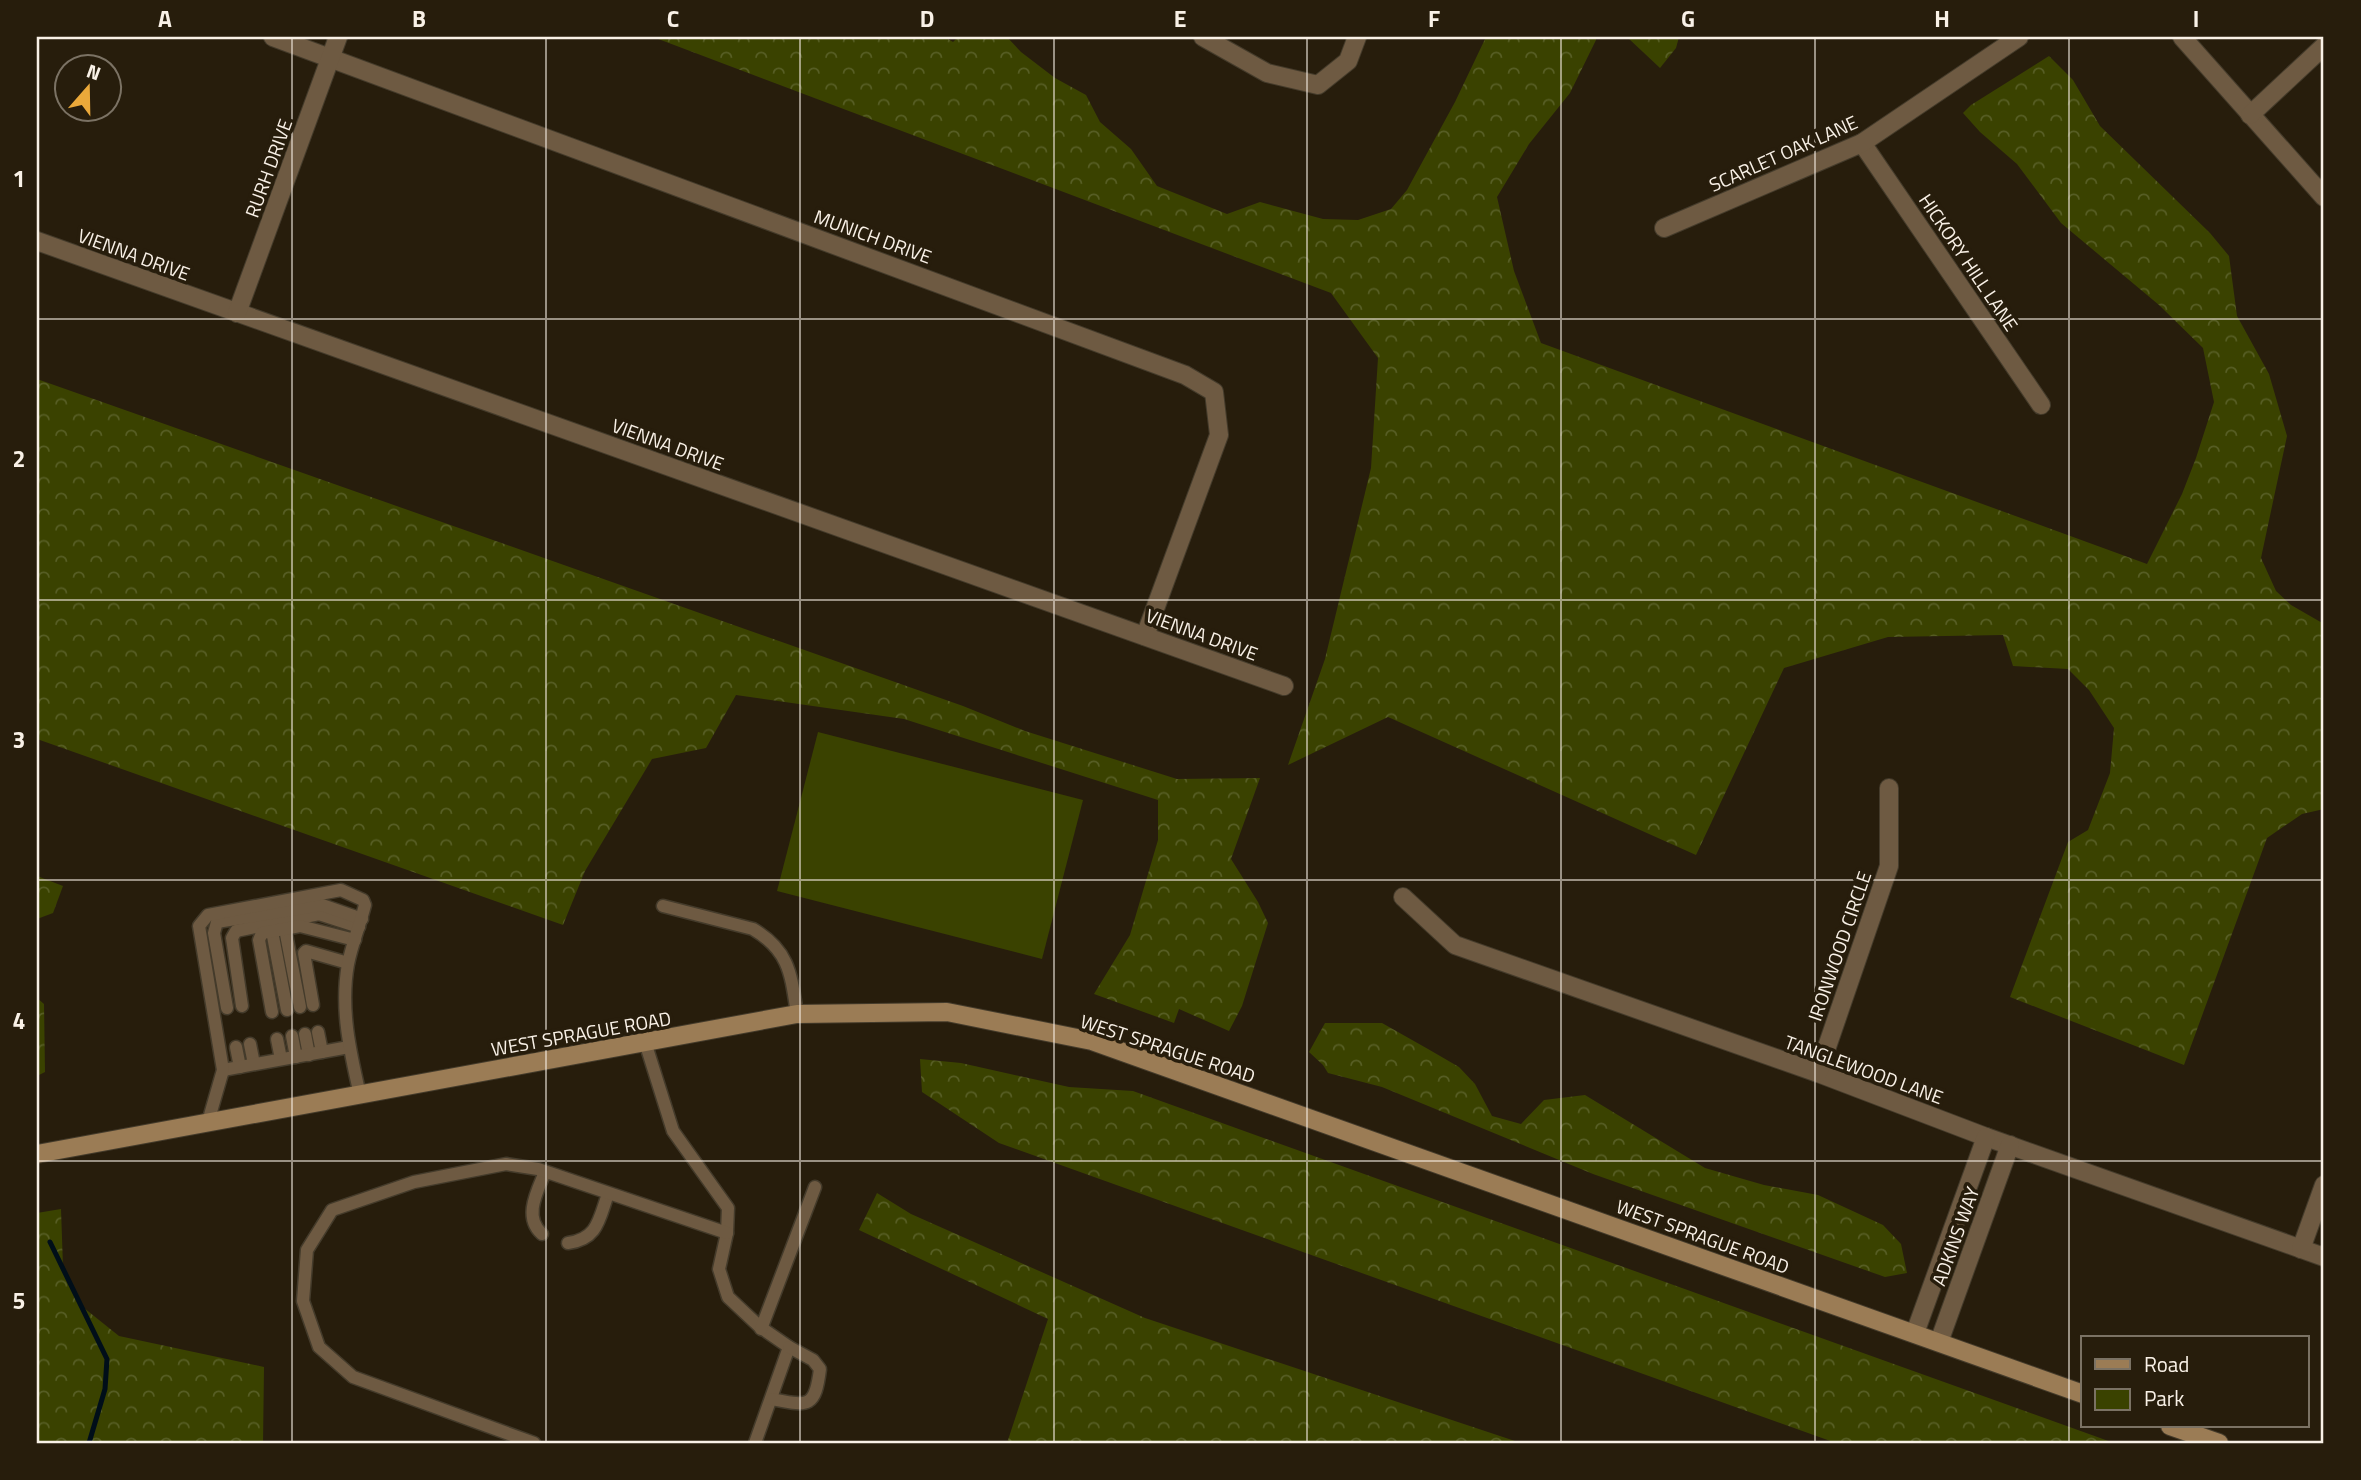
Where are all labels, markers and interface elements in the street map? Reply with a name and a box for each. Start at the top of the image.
text: A [158,1,172,36]
text: B [412,1,426,36]
text: C [667,1,679,36]
text: D [920,1,934,36]
text: E [1174,1,1186,36]
text: F [1428,1,1440,36]
text: G [1681,1,1695,36]
text: H [1934,1,1950,36]
text: I [2193,1,2199,36]
north arrow [52,52,122,122]
text: N [83,56,105,87]
street label: SCARLET OAK LANE [1704,107,1862,199]
street label: RURH DRIVE [237,115,299,221]
text: 1 [13,161,25,196]
street label: HICKORY HILL LANE [1912,187,2026,337]
street label: MUNICH DRIVE [810,201,936,271]
street label: VIENNA DRIVE [74,220,194,288]
street label: VIENNA DRIVE [608,410,728,478]
text: 2 [13,441,25,476]
street label: VIENNA DRIVE [1142,600,1262,668]
text: 3 [13,722,25,757]
street label: IRONWOOD CIRCLE [1800,867,1878,1025]
text: 4 [13,1003,25,1038]
street label: WEST SPRAGUE ROAD [489,1003,673,1063]
street label: WEST SPRAGUE ROAD [1077,1006,1259,1090]
street label: TANGLEWOOD LANE [1781,1027,1947,1111]
street label: ADKINS WAY [1924,1182,1987,1290]
street label: WEST SPRAGUE ROAD [1612,1191,1794,1281]
text: 5 [13,1283,25,1318]
legend [2081,1336,2308,1428]
text: Road [2144,1348,2189,1380]
text: Park [2144,1382,2184,1414]

